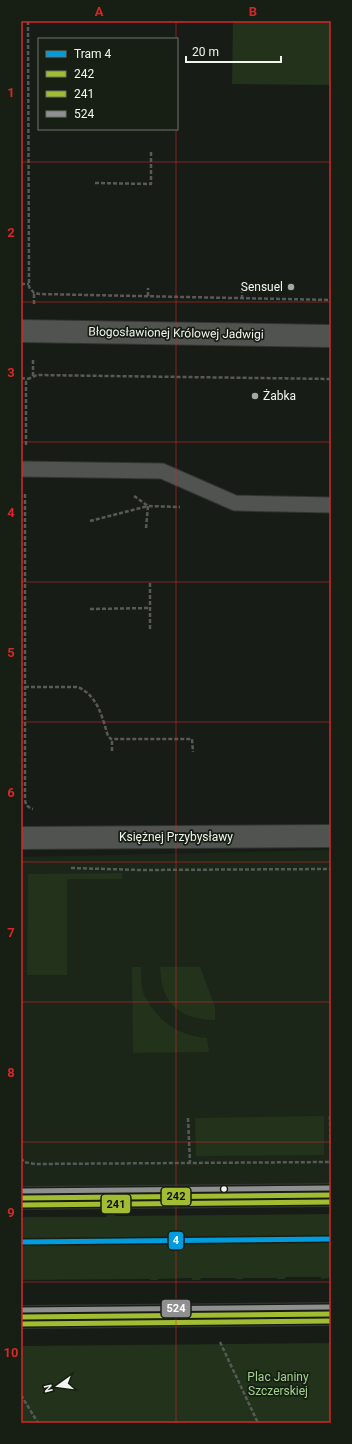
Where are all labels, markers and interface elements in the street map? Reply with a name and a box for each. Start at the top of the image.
text: A [95,4,104,19]
text: B [249,4,257,19]
legend [38,38,178,130]
scale bar [186,38,281,64]
text: 20 m [192,45,219,59]
text: Tram 4 [74,47,112,61]
text: 242 [74,67,94,81]
text: 1 [7,85,15,100]
text: 241 [74,87,94,101]
text: 524 [74,107,94,121]
text: 2 [7,225,15,240]
place label: Sensuel [241,280,283,294]
marker: Sensuel [286,282,296,292]
street label: Błogosławionej Królowej Jadwigi [88,324,264,342]
text: 3 [7,365,15,380]
place label: Żabka [263,388,296,403]
marker: Żabka [250,391,260,401]
text: 4 [7,505,15,520]
text: 5 [7,645,15,660]
text: 6 [7,785,15,800]
street label: Księżnej Przybysławy [119,830,233,844]
text: 7 [7,925,15,940]
text: 8 [7,1065,15,1080]
unlabelled marker [219,1184,229,1194]
line badge: 242 [161,1187,191,1206]
text: 242 [167,1190,185,1203]
line badge: 241 [101,1194,131,1214]
text: 241 [107,1198,125,1211]
text: 9 [7,1205,15,1220]
line badge: 4 [168,1231,184,1250]
text: 4 [173,1234,180,1247]
line badge: 524 [161,1299,191,1318]
text: 524 [167,1302,186,1315]
text: 10 [4,1345,18,1360]
north arrow [38,1366,78,1406]
park label: Plac Janiny Szczerskiej [247,1370,309,1398]
text: N [41,1383,56,1394]

